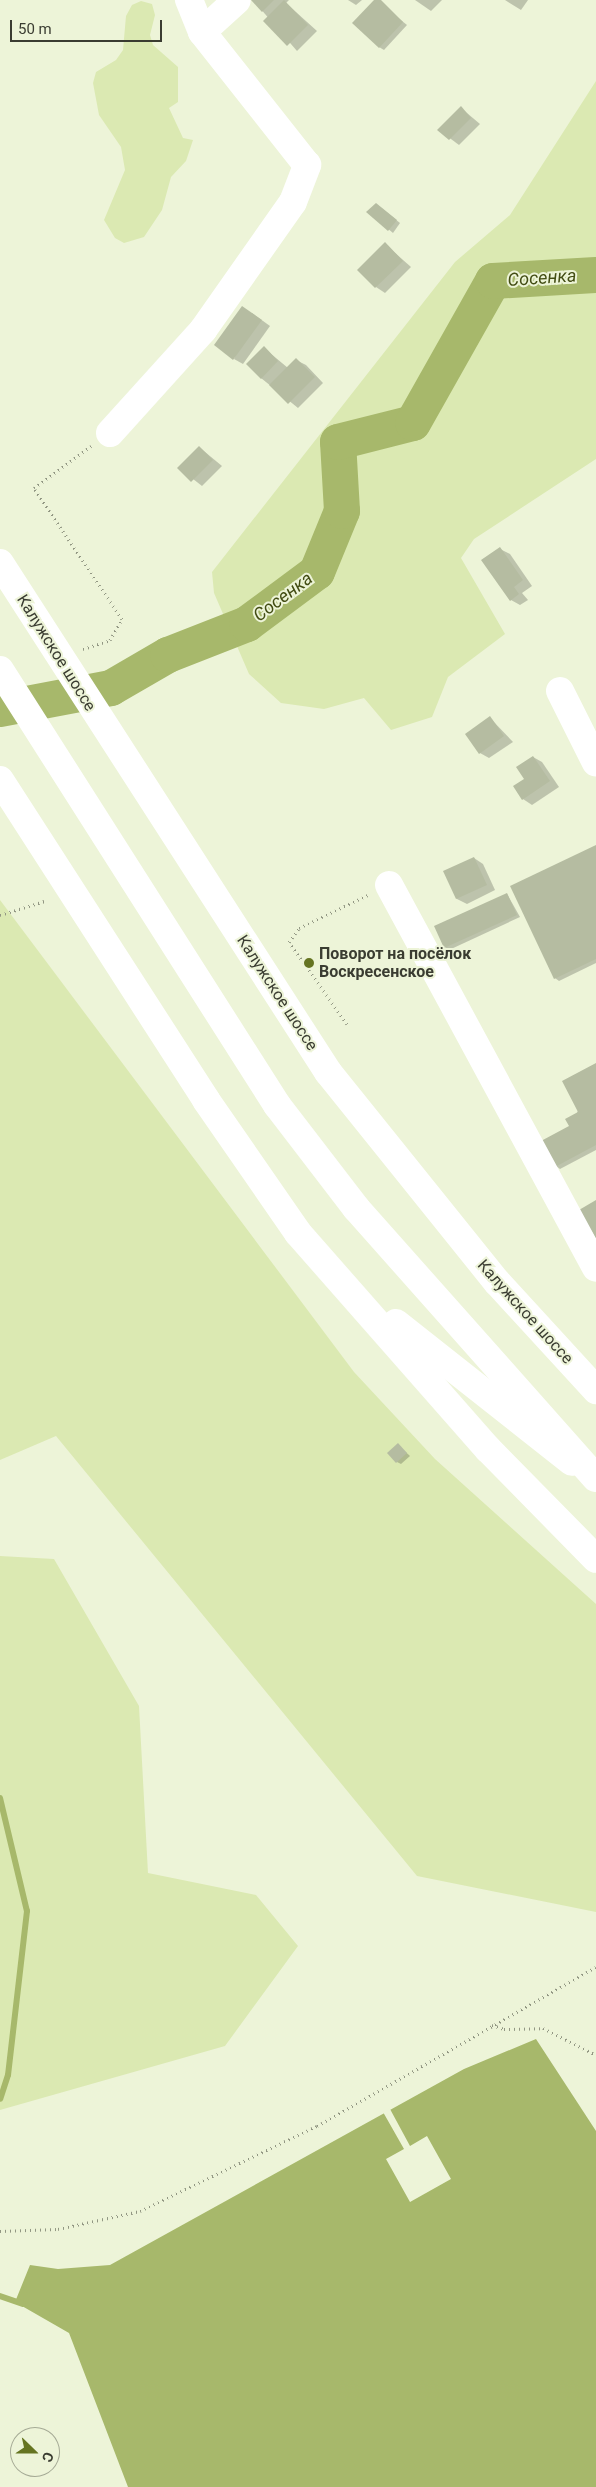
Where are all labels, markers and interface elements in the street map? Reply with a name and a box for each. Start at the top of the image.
scale bar [12,10,165,42]
text: 50 m [18,20,52,38]
water label: Сосенка [507,265,577,291]
water label: Сосенка [249,568,317,626]
street label: Калужское шоссе [12,591,100,715]
street label: Калужское шоссе [233,932,321,1054]
place label: Поворот на посёлок Воскресенское [319,944,471,982]
marker: Поворот на посёлок Воскресенское [303,957,315,969]
street label: Калужское шоссе [473,1256,577,1368]
north arrow [10,2427,60,2477]
text: С [39,2450,57,2464]

